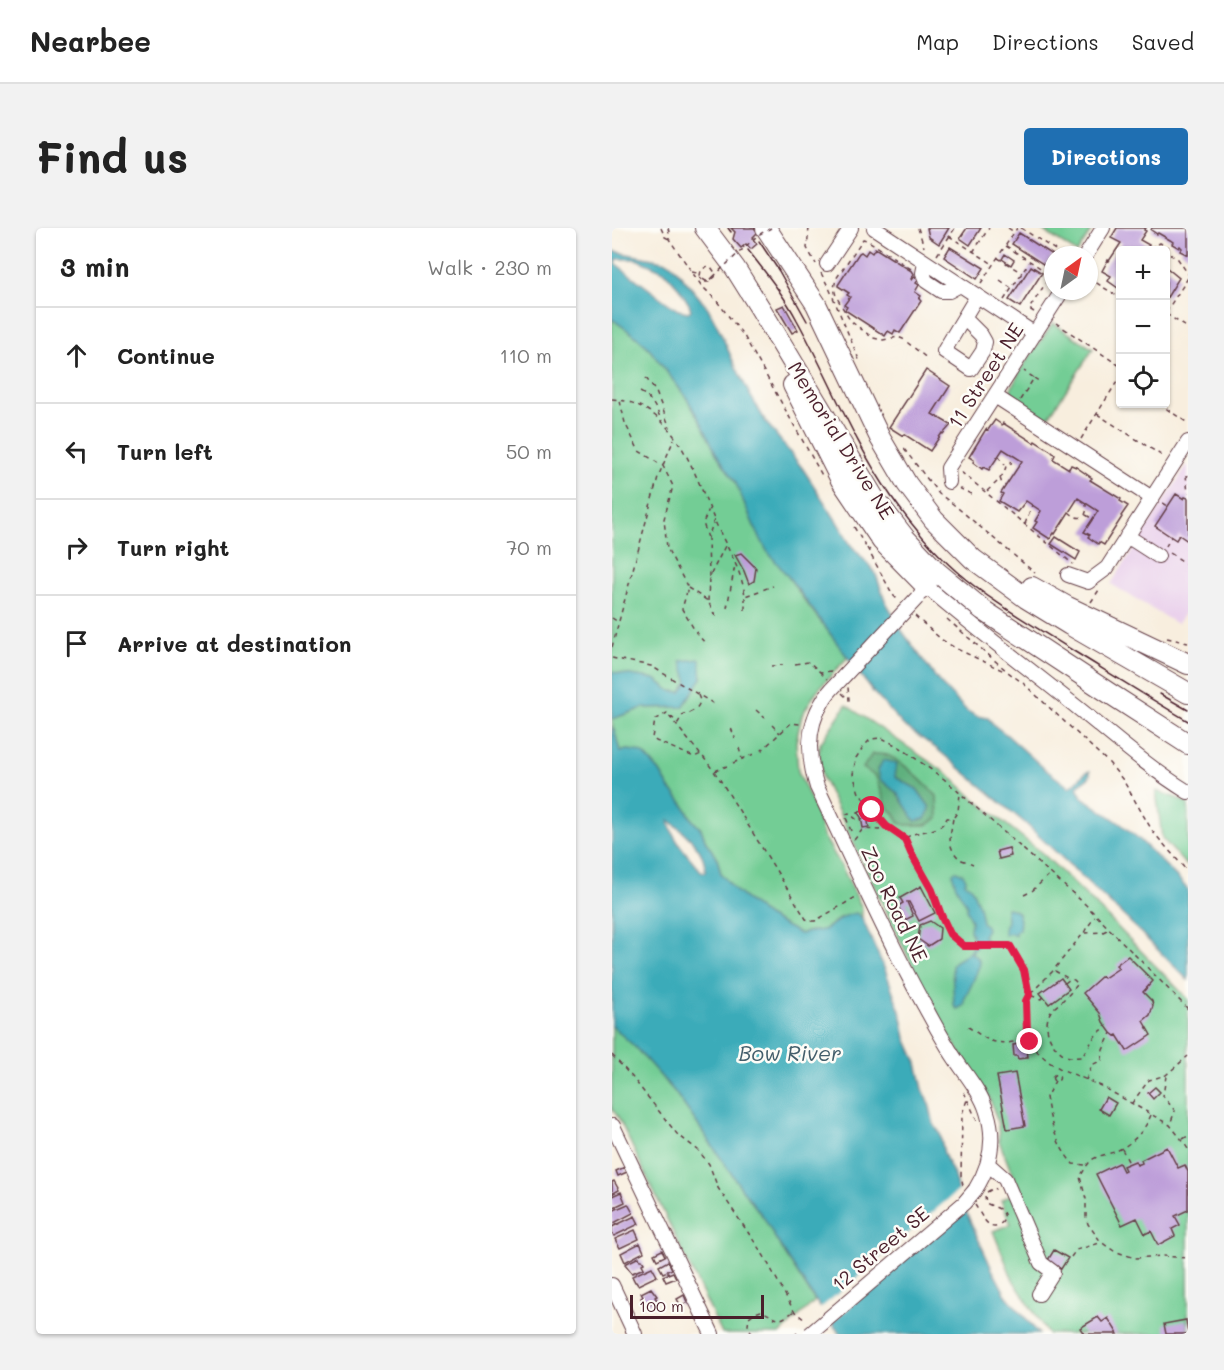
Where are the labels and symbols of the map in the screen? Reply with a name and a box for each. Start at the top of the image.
north arrow [1044,246,1098,300]
street label: 11 Street NE [941,317,1029,433]
street label: Memorial Drive NE [783,356,901,524]
route start [858,796,884,822]
street label: Zoo Road NE [856,842,934,966]
route end [1016,1028,1042,1054]
water label: Bow River [738,1039,842,1066]
street label: 12 Street SE [826,1200,934,1296]
scale bar [630,1292,764,1320]

